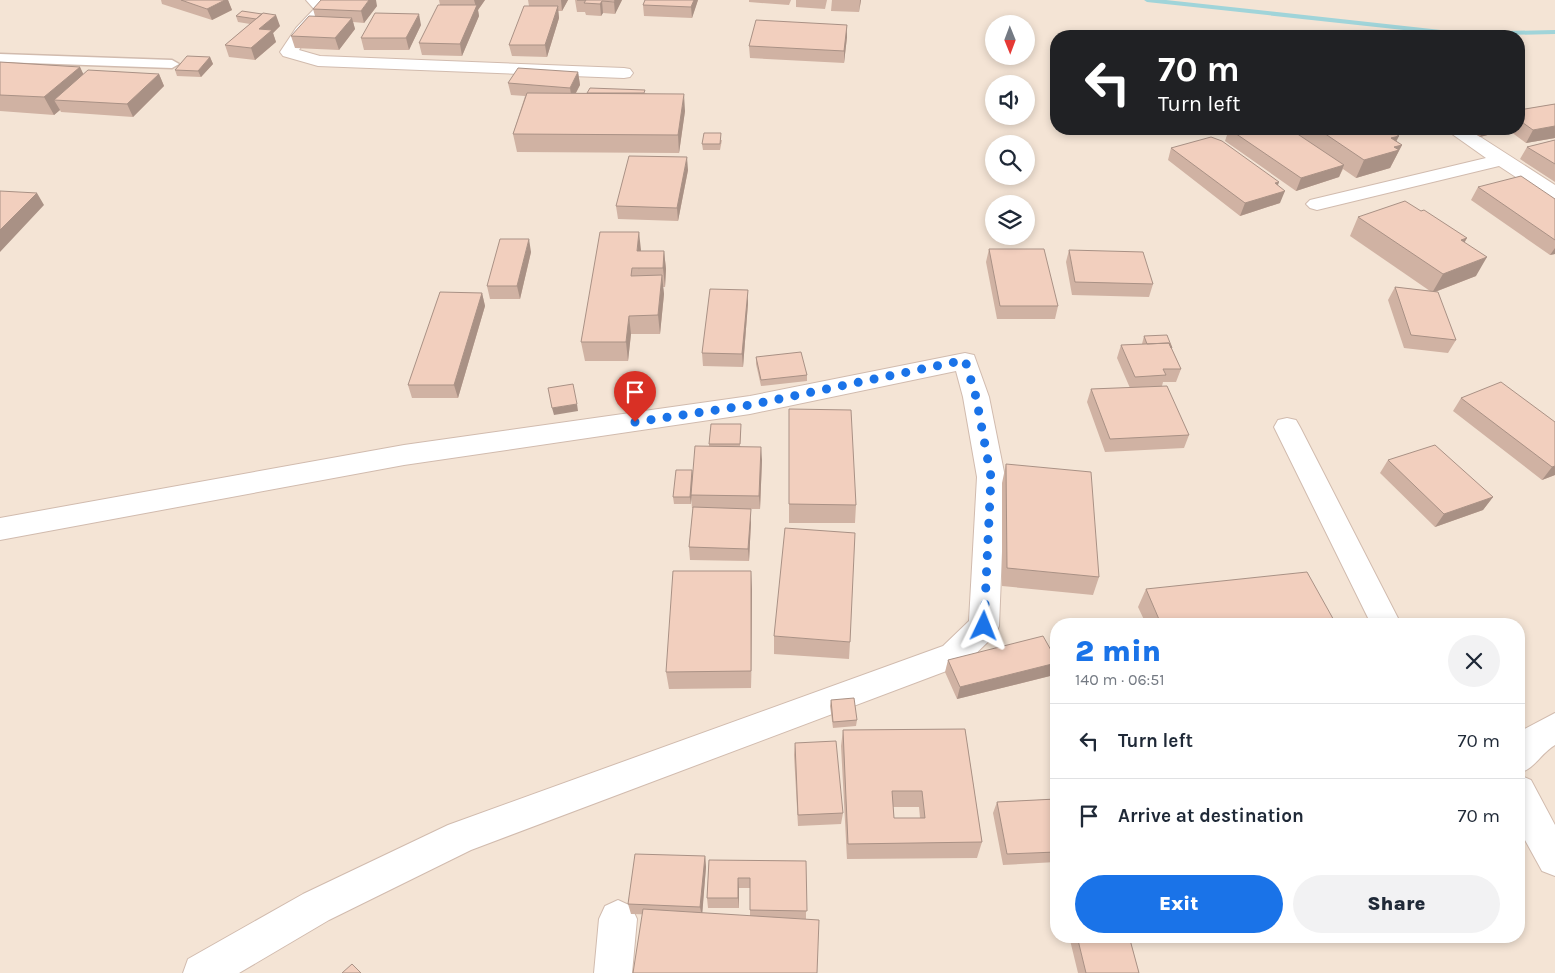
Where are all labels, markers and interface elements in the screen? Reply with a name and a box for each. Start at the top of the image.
north arrow [985,15,1035,65]
map controls [985,15,1035,245]
text: 70 m [1158,49,1240,90]
icon: left [1075,50,1140,115]
button: sound [985,75,1035,125]
text: Turn left [1158,91,1241,117]
button: search [985,135,1035,185]
button: layers [985,195,1035,245]
pin [614,371,656,422]
icon: arrive [621,378,649,406]
position arrow [957,599,1009,651]
text: 2 min [1075,633,1161,669]
button: close [1448,635,1500,687]
text: 140 m · 06:51 [1075,670,1165,689]
icon: left [1075,727,1103,755]
text: Turn left [1118,730,1193,752]
text: 70 m [1458,730,1500,752]
icon: arrive [1075,802,1103,830]
text: Arrive at destination [1118,805,1304,827]
text: 70 m [1458,805,1500,827]
button: Exit [1075,875,1283,933]
button: Share [1293,875,1500,933]

